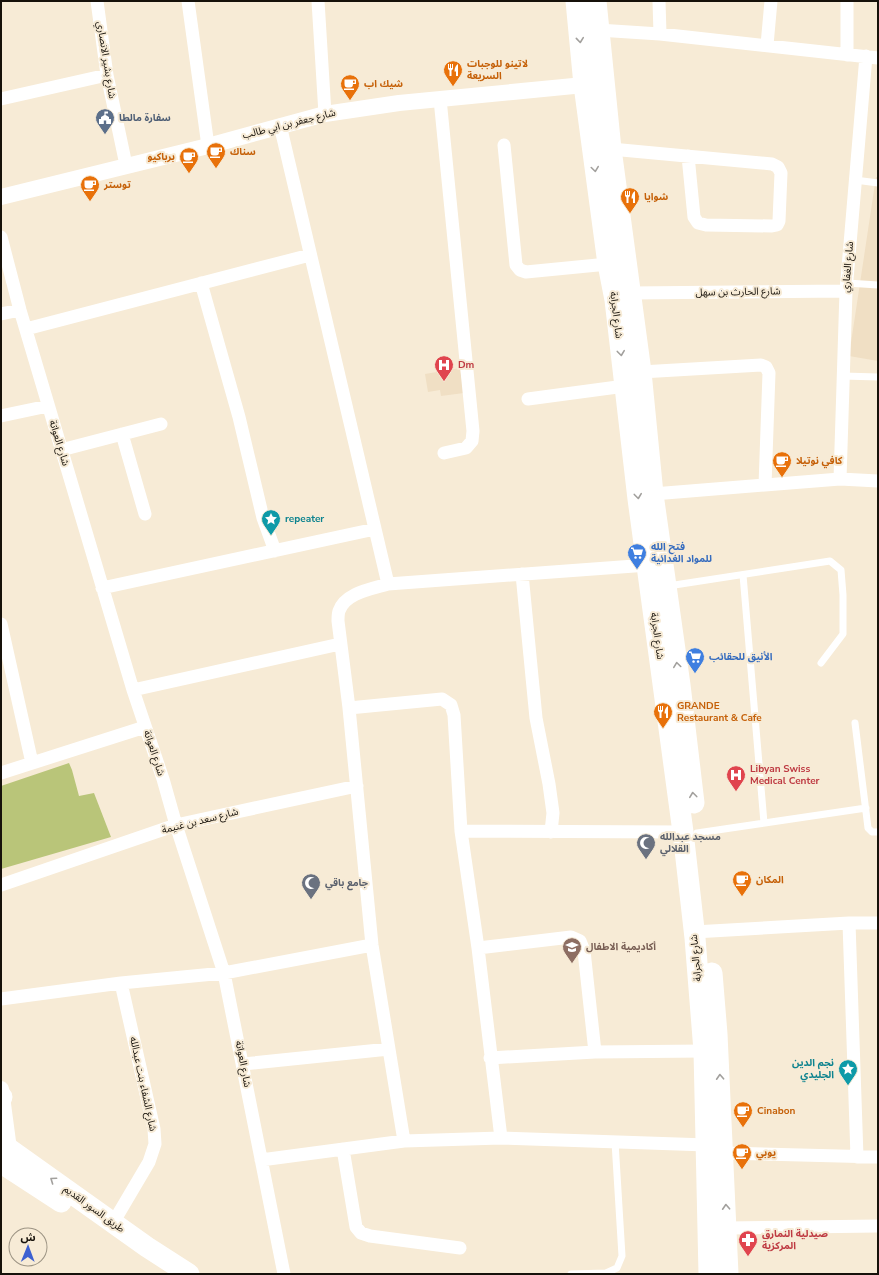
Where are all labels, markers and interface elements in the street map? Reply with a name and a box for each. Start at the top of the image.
street label: شارع بشير الانصاري [93,20,119,100]
one-way arrow [575,37,584,43]
place label: لاتينو للوجبات السريعة [467,57,528,83]
restaurant icon: لاتينو للوجبات السريعة [442,59,464,87]
cafe icon: شيك اب [339,73,361,101]
place label: شيك اب [364,77,403,91]
street label: شارع جعفر بن ابي طالب [241,106,337,143]
public building icon: سفارة مالطا [94,107,116,135]
place label: سفارة مالطا [119,111,171,125]
cafe icon: سناك [205,141,227,169]
place label: سناك [230,145,256,159]
cafe icon: برباكيو [178,146,200,174]
place label: برباكيو [147,150,175,164]
one-way arrow [590,166,599,172]
cafe icon: توستر [79,174,101,202]
place label: توستر [103,178,131,192]
restaurant icon: شوايا [619,186,641,214]
place label: شوايا [644,190,668,204]
street label: شارع الغفاري [839,241,858,293]
street label: شارع الحارث بن سهل [695,284,781,300]
street label: شارع الجرابة [606,291,626,339]
one-way arrow [616,350,625,356]
hospital icon: Dm [433,354,455,382]
place label: Dm [458,358,475,372]
street label: شارع العواتة [45,418,73,468]
cafe icon: كافي نوتيلا [771,450,793,478]
place label: كافي نوتيلا [796,454,843,469]
one-way arrow [633,493,642,499]
place icon: repeater [260,508,282,536]
place label: repeater [285,512,324,526]
place label: فتح الله للمواد الغدائية [651,540,712,566]
supermarket icon: فتح الله للمواد الغدائية [626,542,648,570]
street label: شارع الجرابة [647,612,667,660]
supermarket icon: الأنيق للحقائب [684,646,706,674]
place label: الأنيق للحقائب [709,650,773,664]
one-way arrow [673,662,682,669]
place label: GRANDE Restaurant & Cafe [677,699,762,725]
restaurant icon: GRANDE Restaurant & Cafe [652,701,674,729]
street label: شارع العواتة [140,728,168,778]
place label: Libyan Swiss Medical Center [750,762,820,788]
hospital icon: Libyan Swiss Medical Center [725,764,747,792]
one-way arrow [688,792,697,798]
street label: شارع سعد بن غنيمة [160,805,240,837]
place label: مسجد عبدالله القلالي [660,830,721,857]
mosque icon: مسجد عبدالله القلالي [635,832,657,860]
cafe icon: المكان [731,869,753,897]
mosque icon: جامع باقي [300,872,322,900]
place label: المكان [756,873,784,887]
place label: جامع باقي [325,876,369,891]
street label: شارع الجرابة [687,934,705,982]
school or university icon: أكاديمية الاطفال [561,936,583,964]
place label: أكاديمية الاطفال [586,940,656,954]
street label: شارع الشفاء بنت عبدالله [126,1035,160,1133]
street label: شارع العواتة [232,1039,254,1089]
place label: نجم الدين الجليدي [792,1056,834,1083]
place icon: نجم الدين الجليدي [837,1058,859,1086]
one-way arrow [715,1074,724,1080]
cafe icon: Cinabon [732,1100,754,1128]
place label: Cinabon [757,1104,795,1118]
cafe icon: يوبي [731,1142,753,1170]
place label: يوبي [756,1146,776,1161]
one-way arrow [51,1178,58,1185]
street label: طريق السور القديم [61,1182,128,1236]
one-way arrow [722,1204,730,1210]
north arrow [8,1227,48,1267]
place label: صيدلية النمارق المركزية [762,1227,828,1253]
pharmacy icon: صيدلية النمارق المركزية [737,1229,759,1257]
text: ش [20,1230,36,1245]

